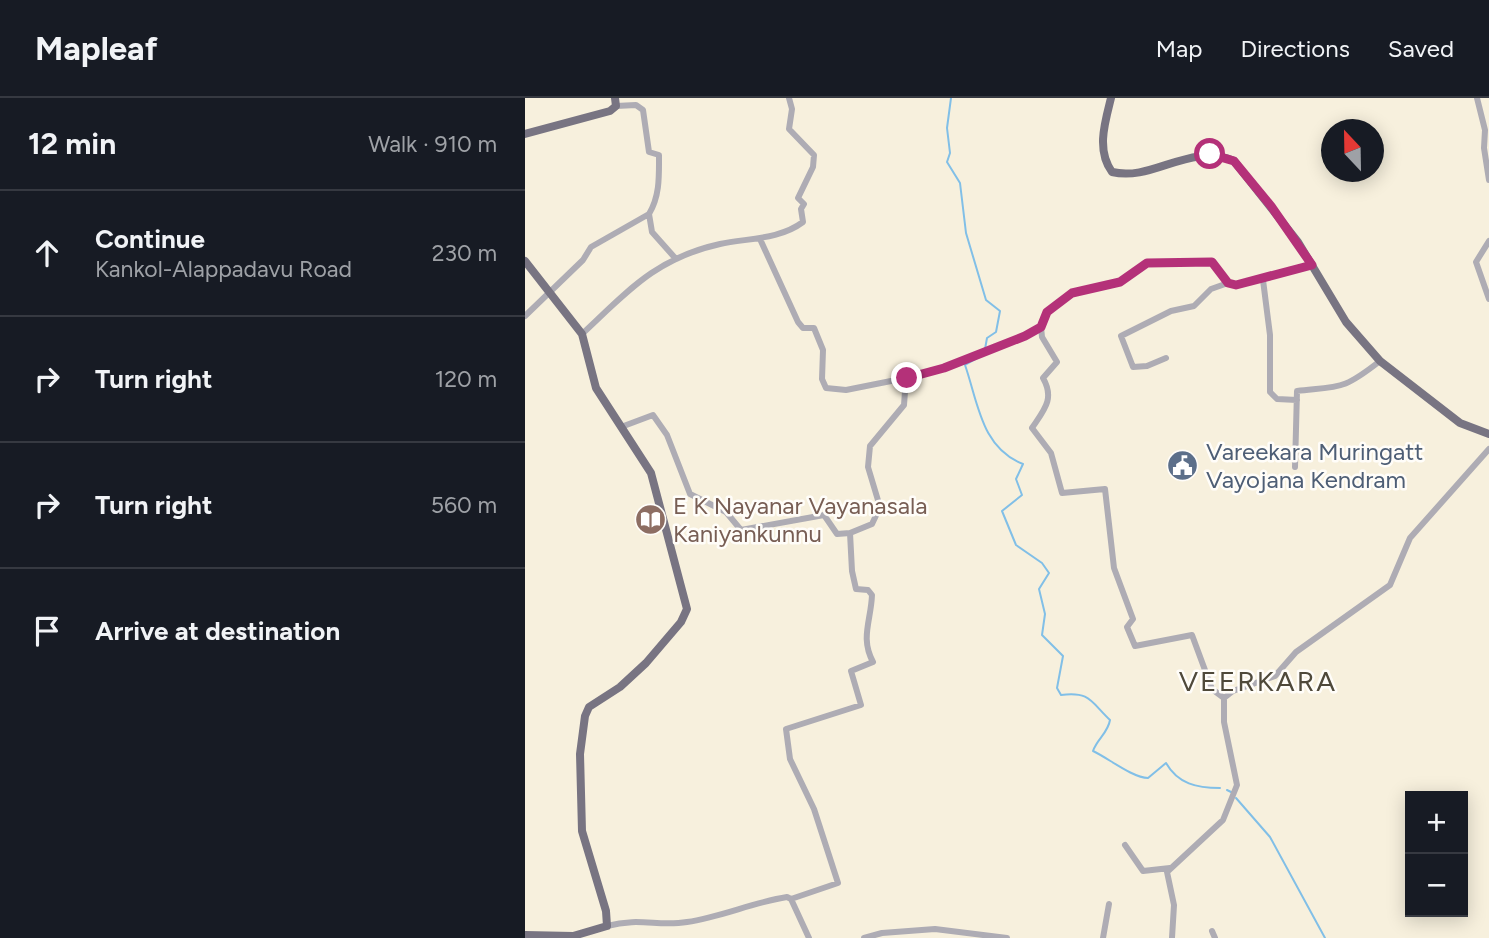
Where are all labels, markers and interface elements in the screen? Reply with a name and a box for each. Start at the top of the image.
text: Mapleaf [35,29,158,68]
text: Map [1156,34,1202,63]
text: Directions [1240,34,1350,63]
text: Saved [1388,34,1454,63]
north arrow [1321,119,1384,182]
text: 12 min [28,125,116,162]
text: Walk · 910 m [368,130,497,158]
route start [1194,138,1225,169]
text: Continue [95,223,205,255]
icon: ahead [28,234,66,272]
text: 230 m [432,239,497,267]
text: Kankol-Alappadavu Road [95,255,352,283]
icon: right [28,360,66,398]
route end [891,362,922,393]
text: Turn right [95,363,212,395]
text: 120 m [435,365,497,393]
place label: Vareekara Muringatt Vayojana Kendram [1206,437,1423,494]
public building icon: Vareekara Muringatt Vayojana Kendram [1166,449,1200,483]
icon: right [28,486,66,524]
text: Turn right [95,489,212,521]
text: 560 m [431,491,497,519]
place label: E K Nayanar Vayanasala Kaniyankunnu [673,491,928,548]
library icon: E K Nayanar Vayanasala Kaniyankunnu [633,503,667,537]
icon: arrive [28,612,66,650]
text: Arrive at destination [95,615,340,647]
district label: VEERKARA [1179,664,1337,698]
map controls [1405,791,1468,917]
button: + [1405,791,1468,854]
button: − [1405,854,1468,917]

